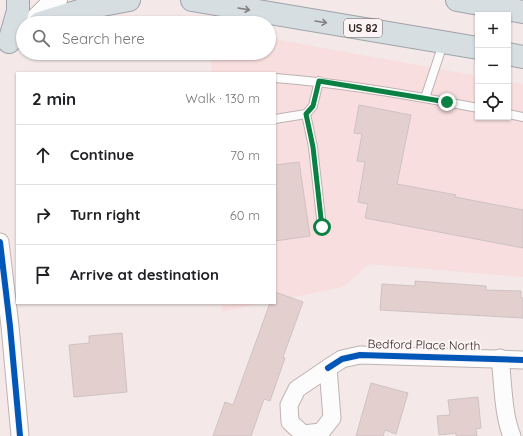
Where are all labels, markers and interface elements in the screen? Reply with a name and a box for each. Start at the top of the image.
one-way arrow [237,5,250,13]
map controls [475,12,511,120]
button: + [475,12,511,48]
search box [16,16,276,60]
one-way arrow [314,18,327,26]
road number: US 82 [344,19,382,37]
icon: search [30,27,52,49]
text: Search here [62,29,145,48]
button: − [475,48,511,84]
button: locate [475,84,511,120]
text: 2 min [32,88,76,109]
text: Walk · 130 m [185,90,260,106]
route end [438,93,456,111]
icon: ahead [32,144,54,166]
text: Continue [70,145,134,164]
text: 70 m [230,147,260,163]
icon: right [32,204,54,226]
text: Turn right [70,205,141,224]
text: 60 m [230,207,260,223]
route start [313,218,331,236]
icon: arrive [32,264,54,286]
text: Arrive at destination [70,265,219,284]
street label: Bedford Place North [367,336,481,353]

